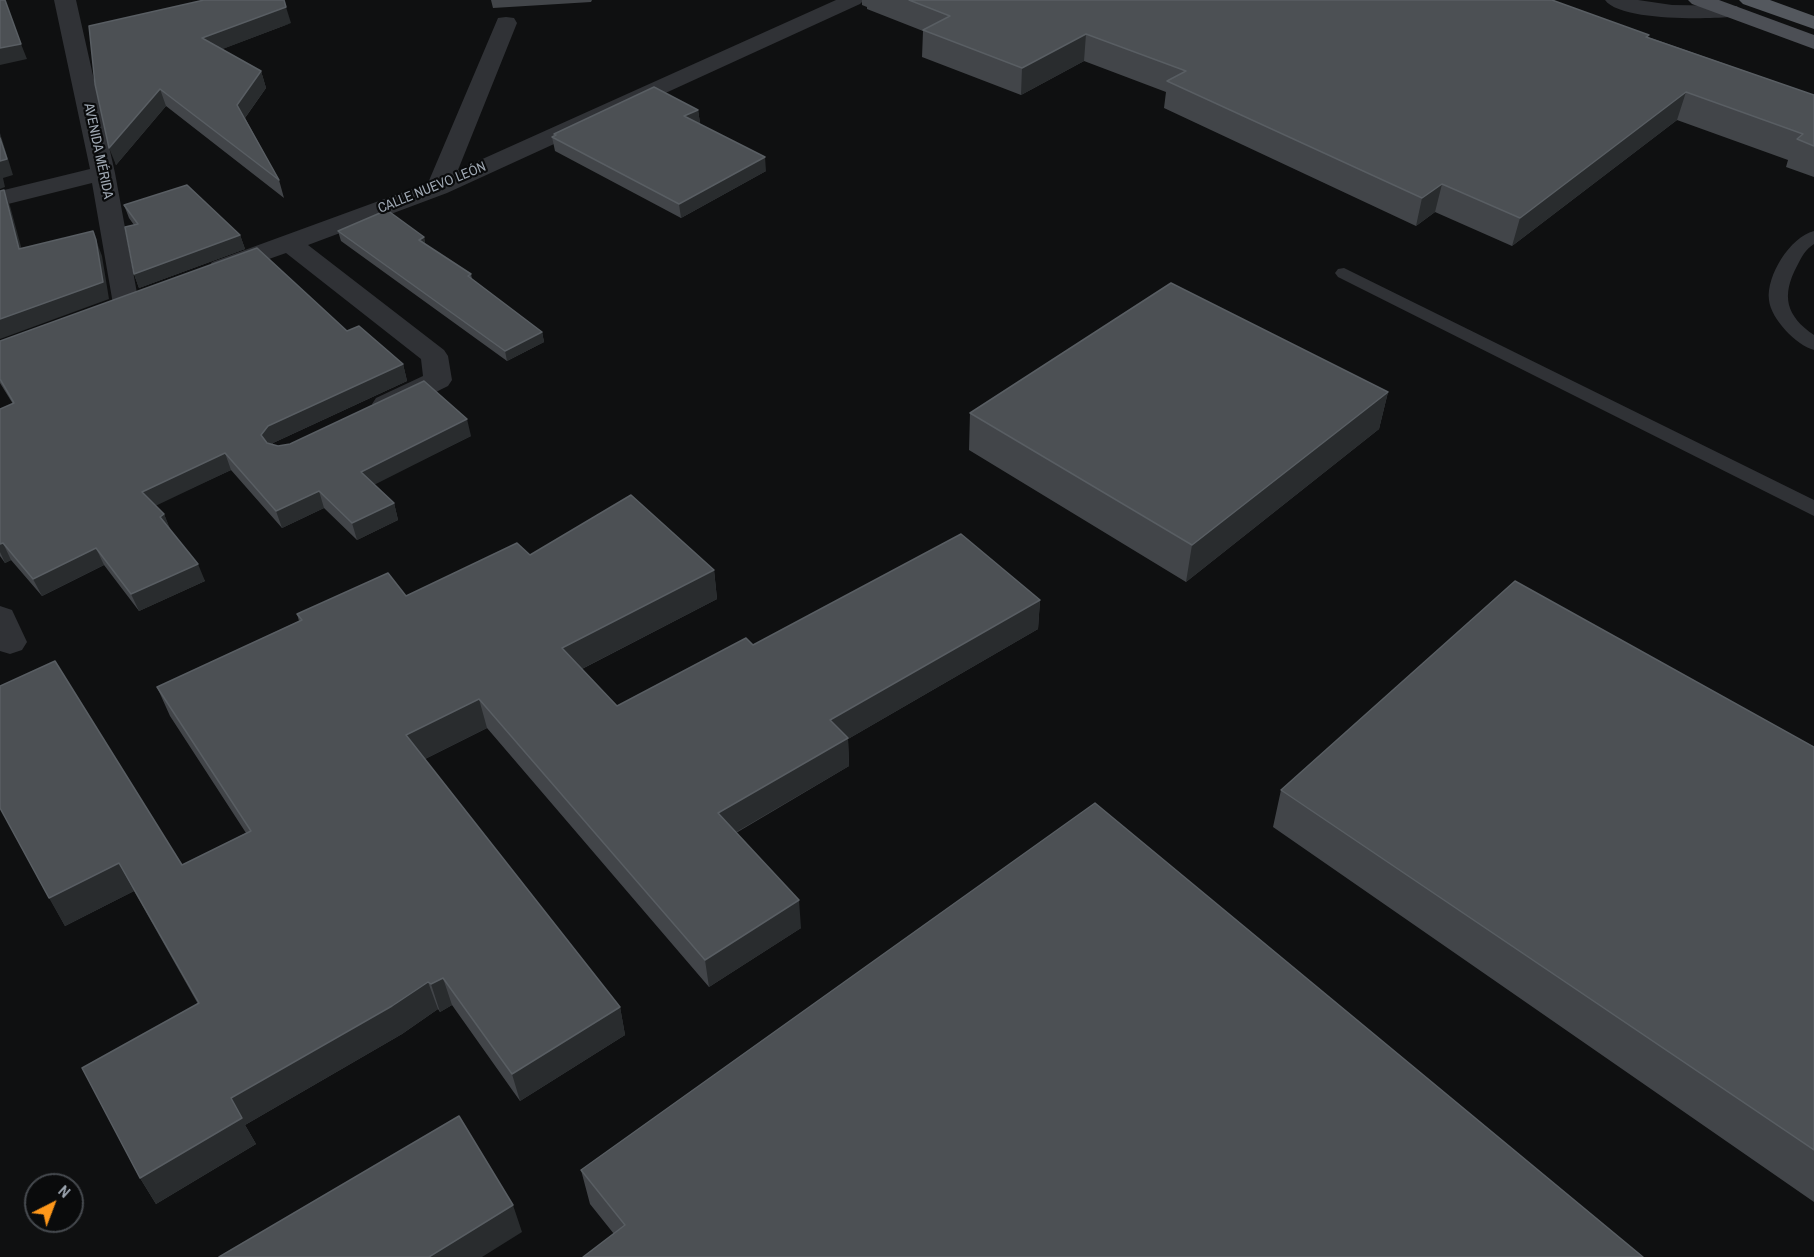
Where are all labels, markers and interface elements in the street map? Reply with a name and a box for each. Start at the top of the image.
street label: AVENIDA MÉRIDA [80,102,116,200]
street label: CALLE NUEVO LEÓN [376,159,488,217]
north arrow [24,1173,84,1233]
text: N [54,1180,76,1202]

